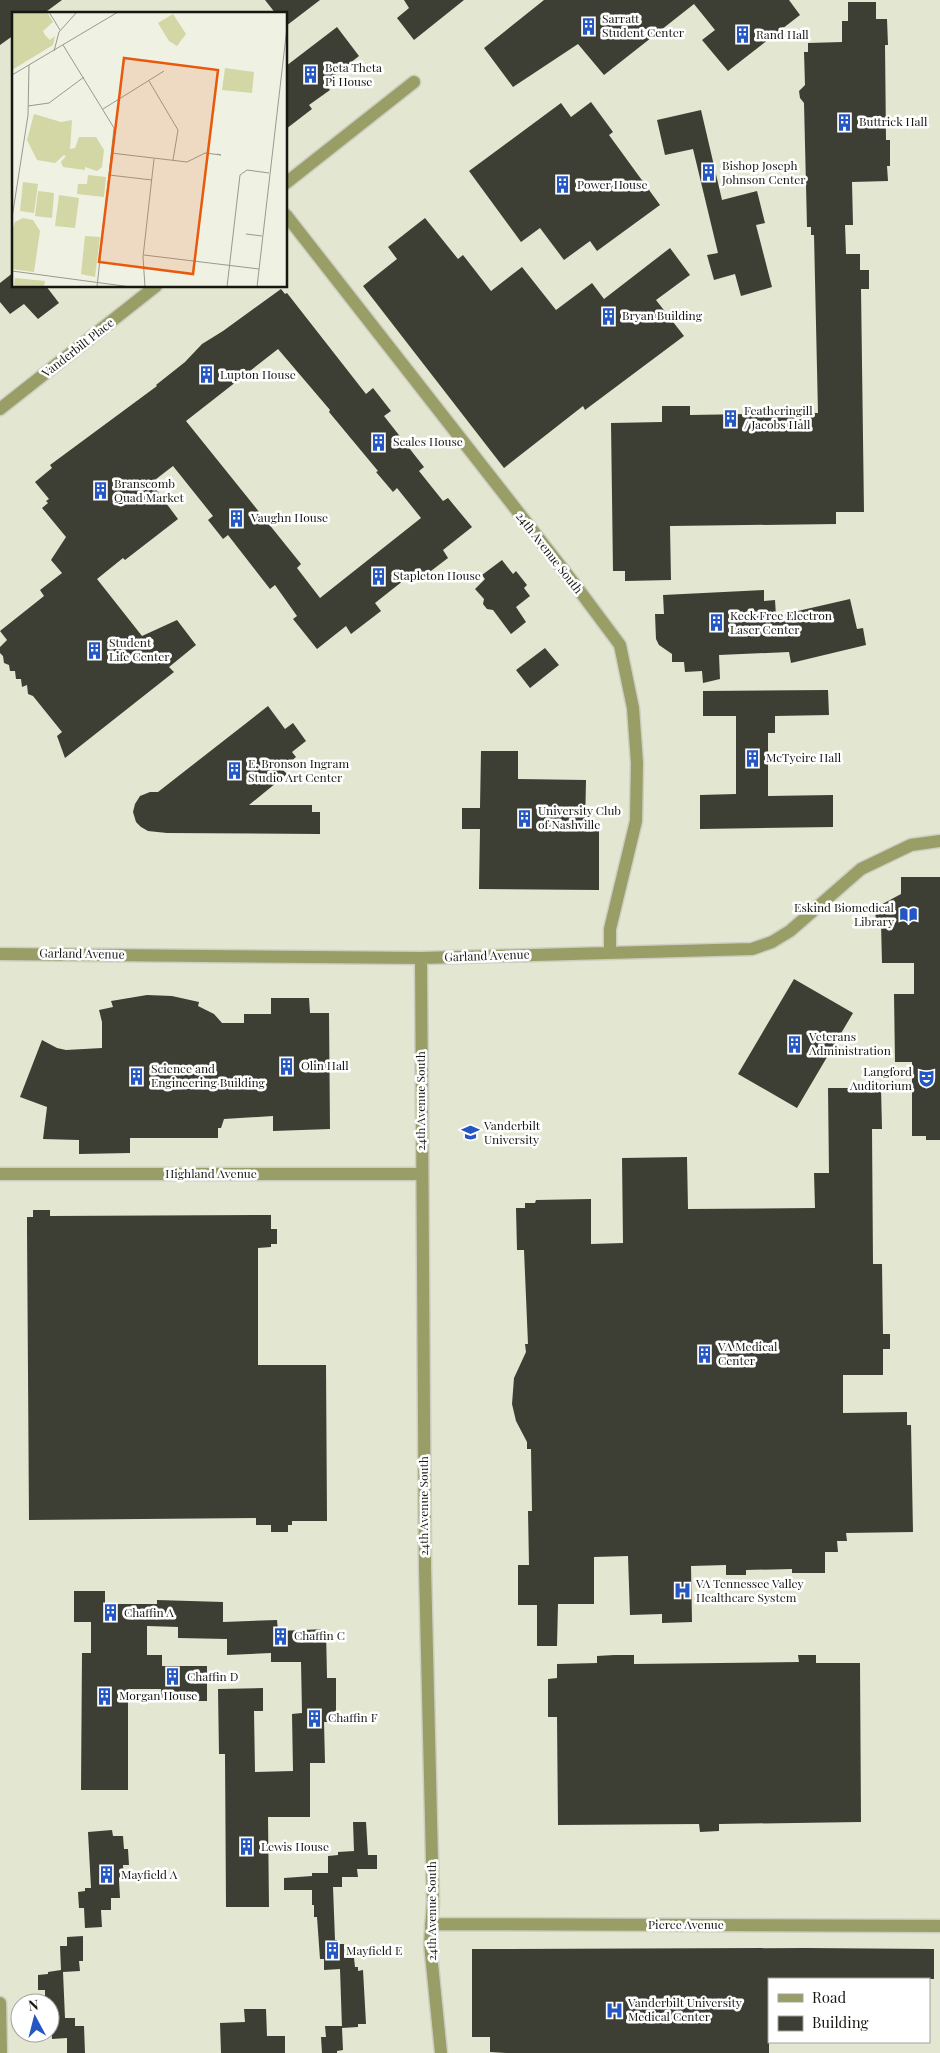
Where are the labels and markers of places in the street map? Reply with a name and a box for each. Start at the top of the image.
place label: Sarratt Student Center [602,10,685,40]
building icon: Sarratt Student Center [578,16,598,36]
building icon: Rand Hall [732,25,752,45]
place label: Rand Hall [756,26,809,42]
place label: Beta Theta Pi House [325,59,382,89]
building icon: Beta Theta Pi House [301,65,321,85]
building icon: Buttrick Hall [835,112,855,132]
place label: Buttrick Hall [859,113,928,129]
place label: Bishop Joseph Johnson Center [721,157,806,187]
building icon: Bishop Joseph Johnson Center [698,163,718,183]
building icon: Power House [553,175,573,195]
place label: Power House [577,176,648,192]
building icon: Bryan Building [598,306,618,326]
place label: Bryan Building [622,307,703,323]
building icon: Lupton House [196,365,216,385]
place label: Lupton House [220,366,296,382]
place label: Featheringill / Jacobs Hall [744,402,813,432]
building icon: Featheringill / Jacobs Hall [720,408,740,428]
building icon: Scales House [369,432,389,452]
place label: Scales House [393,433,463,449]
place label: Branscomb Quad Market [114,475,185,505]
building icon: Branscomb Quad Market [90,481,110,501]
building icon: Vaughn House [227,508,247,528]
place label: Vaughn House [250,509,328,525]
building icon: Stapleton House [369,566,389,586]
place label: Stapleton House [393,567,481,583]
place label: Keck Free Electron Laser Center [730,607,832,637]
building icon: Keck Free Electron Laser Center [706,613,726,633]
place label: Student Life Center [109,634,170,664]
building icon: Student Life Center [85,640,105,660]
building icon: McTyeire Hall [742,748,762,768]
place label: McTyeire Hall [766,749,842,765]
place label: E. Bronson Ingram Studio Art Center [248,755,349,785]
building icon: E. Bronson Ingram Studio Art Center [224,761,244,781]
place label: University Club of Nashville [538,802,621,832]
building icon: University Club of Nashville [514,808,534,828]
place label: Eskind Biomedical Library [794,899,895,929]
library icon: Eskind Biomedical Library [898,905,918,925]
place label: Veterans Administration [808,1028,891,1058]
building icon: Veterans Administration [785,1034,805,1054]
building icon: Olin Hall [277,1056,297,1076]
place label: Olin Hall [301,1057,349,1073]
place label: Science and Engineering Building [151,1060,266,1090]
place label: Langford Auditorium [849,1063,912,1093]
building icon: Science and Engineering Building [127,1066,147,1086]
theatre icon: Langford Auditorium [916,1069,936,1089]
place label: Vanderbilt University [483,1117,541,1147]
school or university icon: Vanderbilt University [460,1123,480,1143]
place label: VA Medical Center [717,1338,778,1368]
building icon: VA Medical Center [694,1344,714,1364]
place label: VA Tennessee Valley Healthcare System [695,1575,803,1605]
hospital icon: VA Tennessee Valley Healthcare System [672,1581,692,1601]
building icon: Chaffin A [100,1603,120,1623]
place label: Chaffin A [124,1604,174,1620]
building icon: Chaffin C [270,1626,290,1646]
place label: Chaffin C [294,1627,345,1643]
building icon: Chaffin D [163,1667,183,1687]
place label: Chaffin D [187,1668,239,1684]
building icon: Morgan House [95,1686,115,1706]
place label: Morgan House [119,1687,197,1703]
building icon: Chaffin F [304,1708,324,1728]
place label: Chaffin F [328,1709,378,1725]
building icon: Lewis House [237,1837,257,1857]
place label: Lewis House [261,1838,329,1854]
building icon: Mayfield A [97,1865,117,1885]
place label: Mayfield A [121,1866,178,1882]
building icon: Mayfield E [322,1941,342,1961]
place label: Mayfield E [346,1942,402,1958]
place label: Vanderbilt University Medical Center [627,1994,742,2024]
hospital icon: Vanderbilt University Medical Center [604,2000,624,2020]

